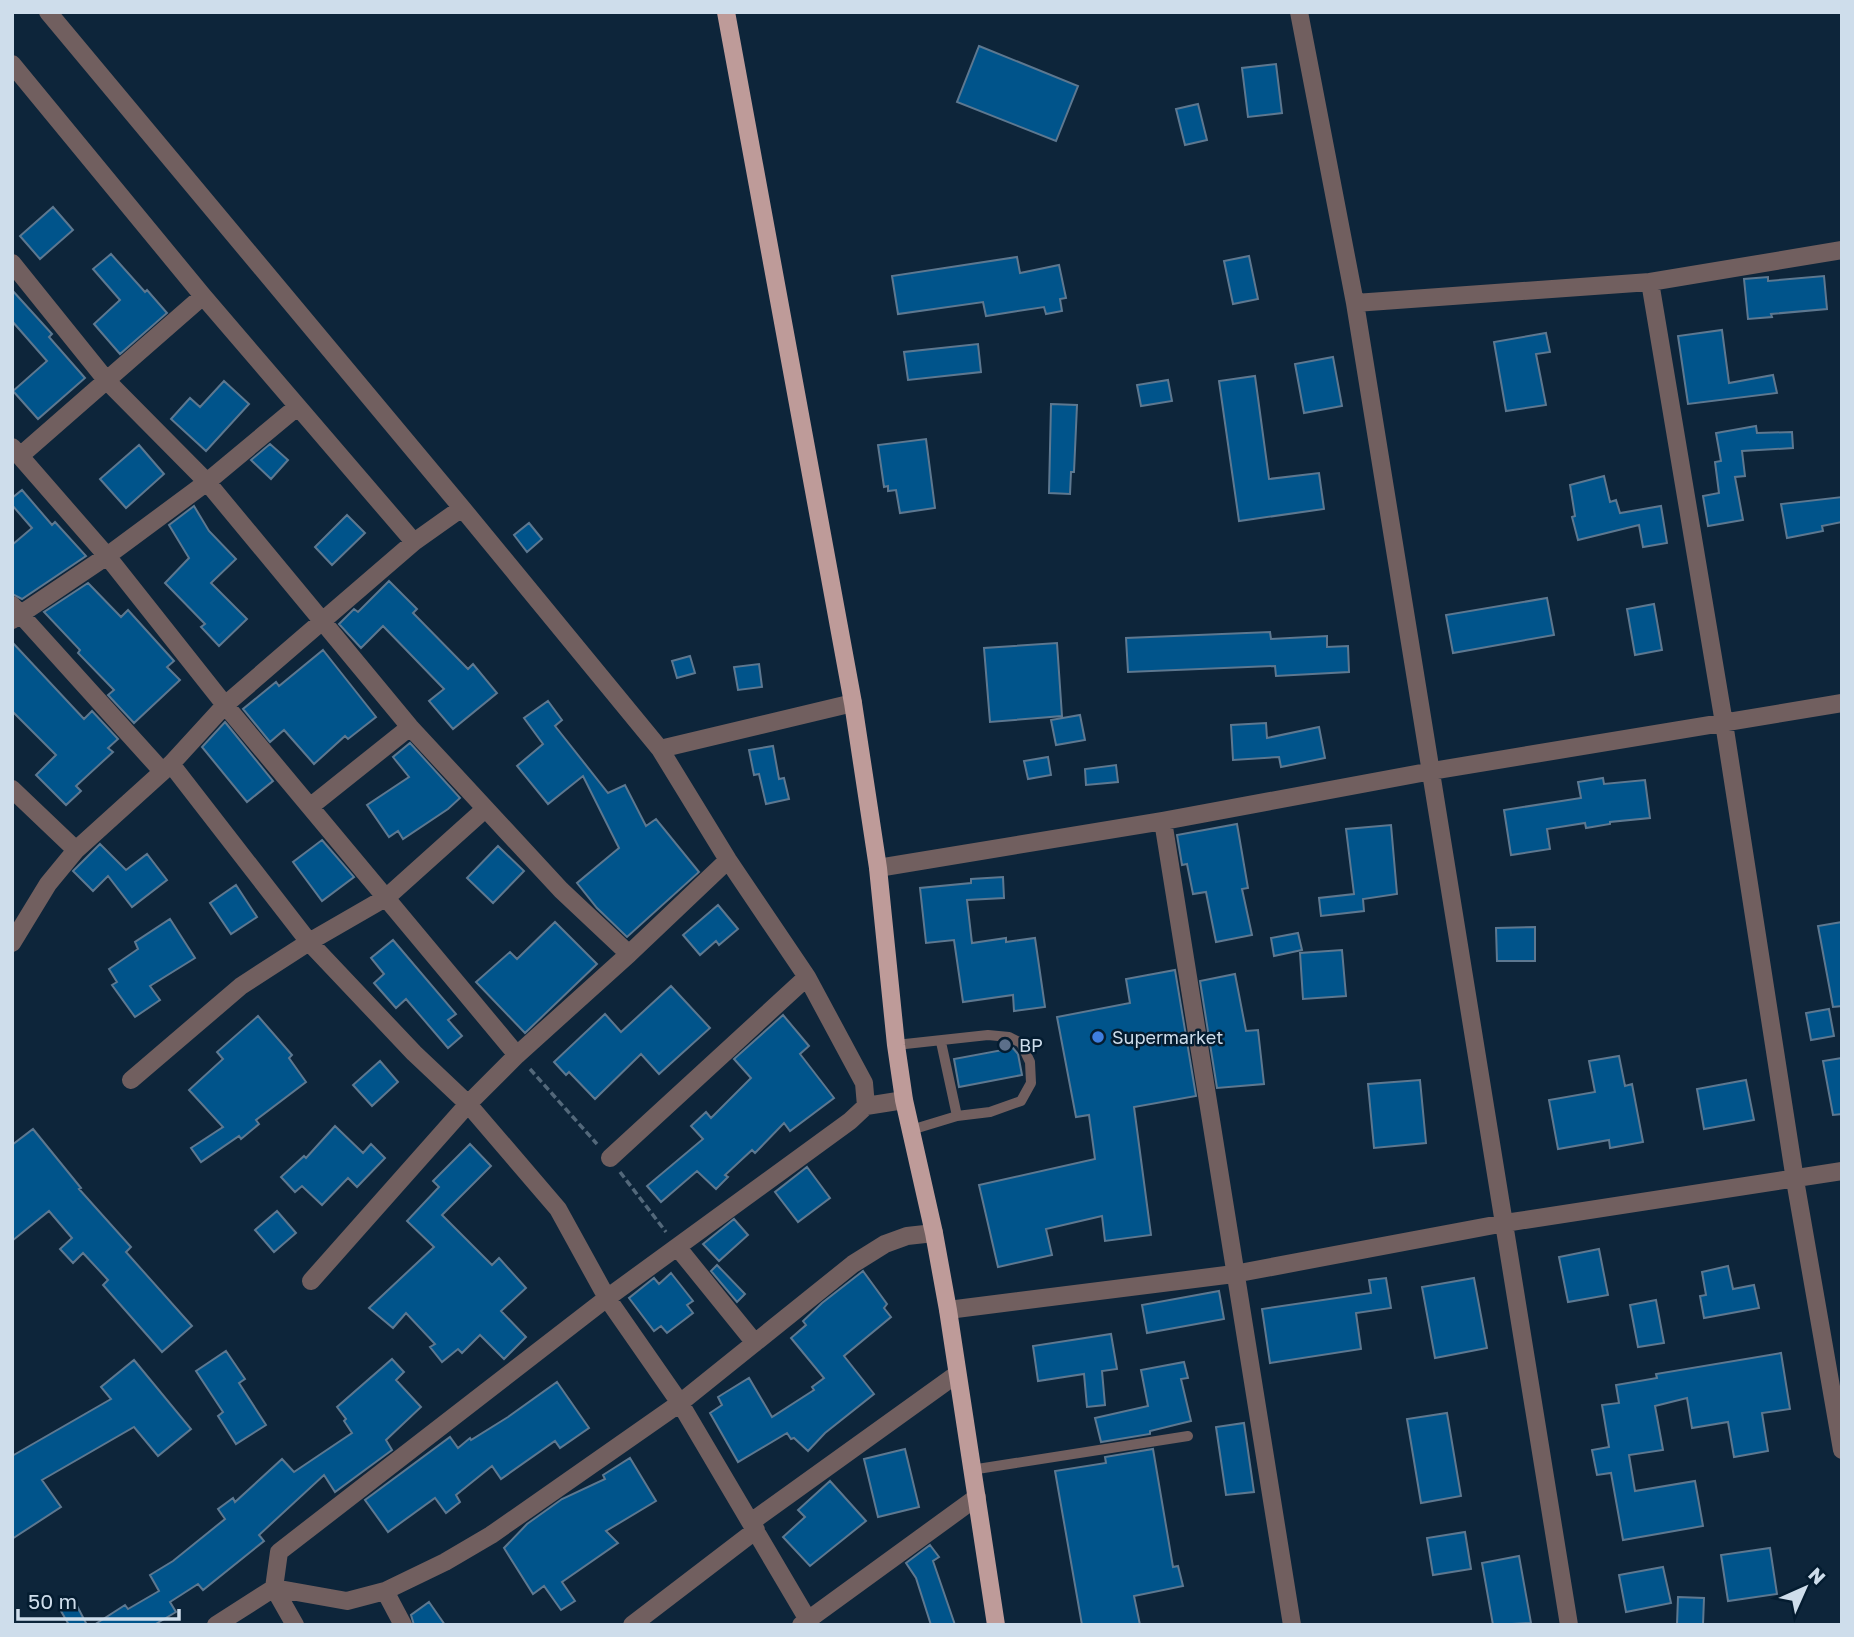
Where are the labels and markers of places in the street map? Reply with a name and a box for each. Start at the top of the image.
place label: Supermarket [1112,1026,1224,1048]
marker: Supermarket [1090,1029,1106,1045]
place label: BP [1019,1034,1043,1056]
marker: BP [997,1037,1013,1053]

